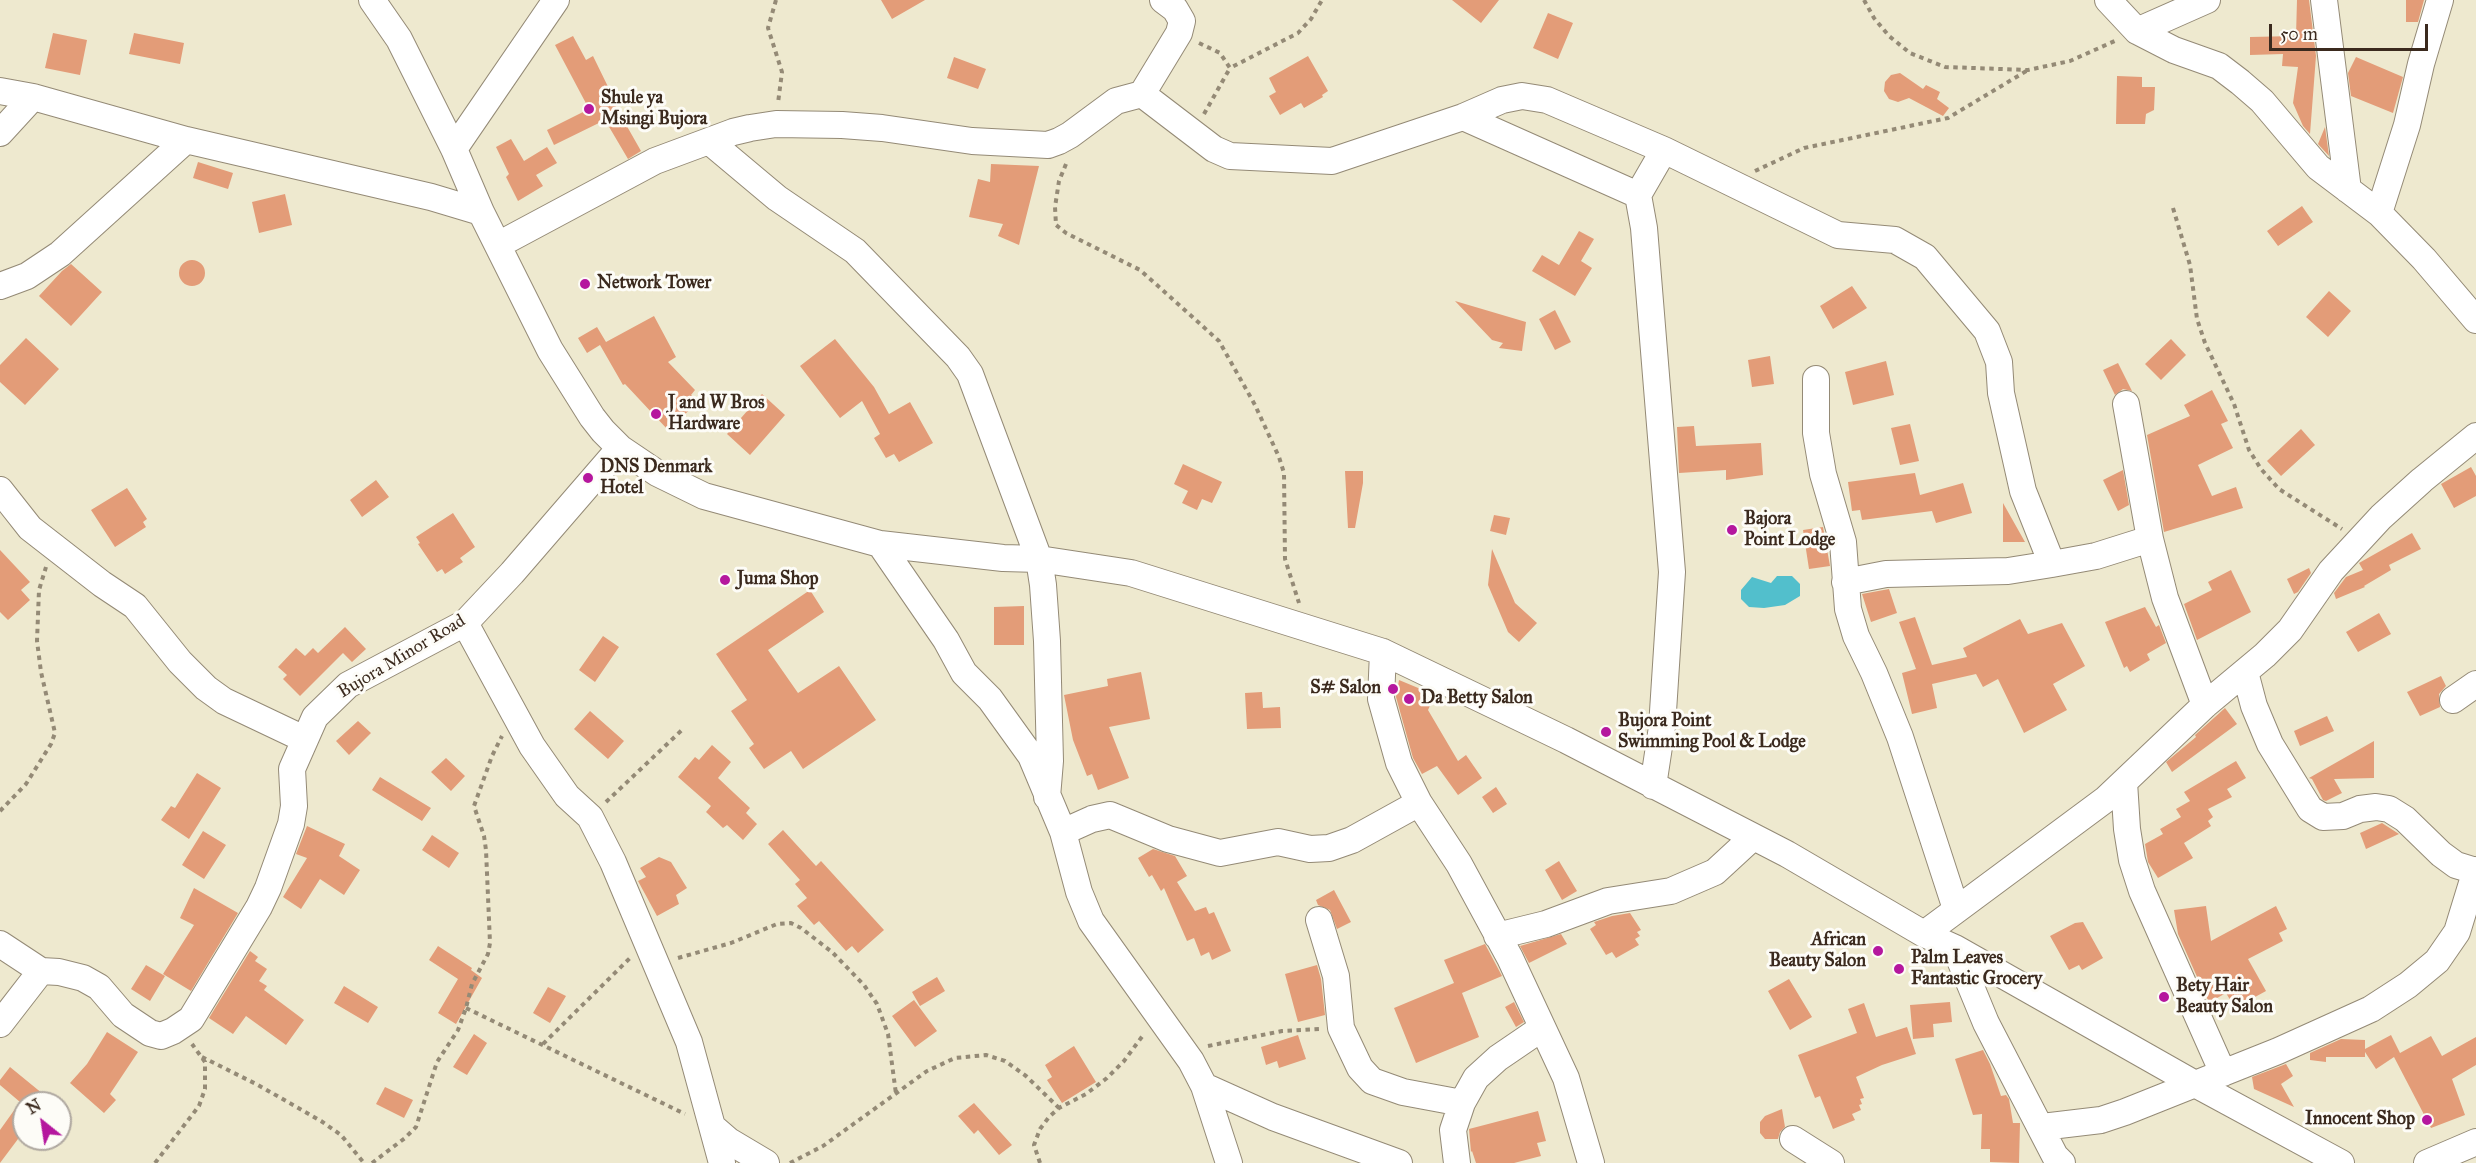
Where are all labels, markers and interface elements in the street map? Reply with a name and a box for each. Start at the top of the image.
scale bar [2272,12,2431,50]
text: 50 m [2280,23,2318,45]
place label: Shule ya Msingi Bujora [601,88,707,130]
marker: Shule ya Msingi Bujora [582,102,596,116]
place label: Network Tower [597,273,711,295]
marker: Network Tower [578,277,592,291]
place label: J and W Bros Hardware [668,393,765,436]
marker: J and W Bros Hardware [649,407,663,421]
place label: DNS Denmark Hotel [600,457,712,500]
marker: DNS Denmark Hotel [581,471,595,485]
place label: Bajora Point Lodge [1744,509,1835,552]
marker: Bajora Point Lodge [1725,523,1739,537]
place label: Juma Shop [737,569,819,591]
marker: Juma Shop [718,573,732,587]
street label: Bujora Minor Road [334,610,470,704]
place label: S# Salon [1310,678,1381,700]
marker: S# Salon [1386,682,1400,696]
place label: Da Betty Salon [1421,688,1533,710]
marker: Da Betty Salon [1402,692,1416,706]
place label: Bujora Point Swimming Pool & Lodge [1618,711,1806,754]
marker: Bujora Point Swimming Pool & Lodge [1599,725,1613,739]
place label: African Beauty Salon [1769,930,1866,972]
marker: African Beauty Salon [1871,944,1885,958]
place label: Palm Leaves Fantastic Grocery [1911,948,2042,990]
marker: Palm Leaves Fantastic Grocery [1892,962,1906,976]
place label: Bety Hair Beauty Salon [2176,976,2273,1018]
marker: Bety Hair Beauty Salon [2157,990,2171,1004]
north arrow [12,1091,72,1151]
text: N [23,1095,44,1118]
place label: Innocent Shop [2305,1109,2415,1131]
marker: Innocent Shop [2420,1113,2434,1127]

